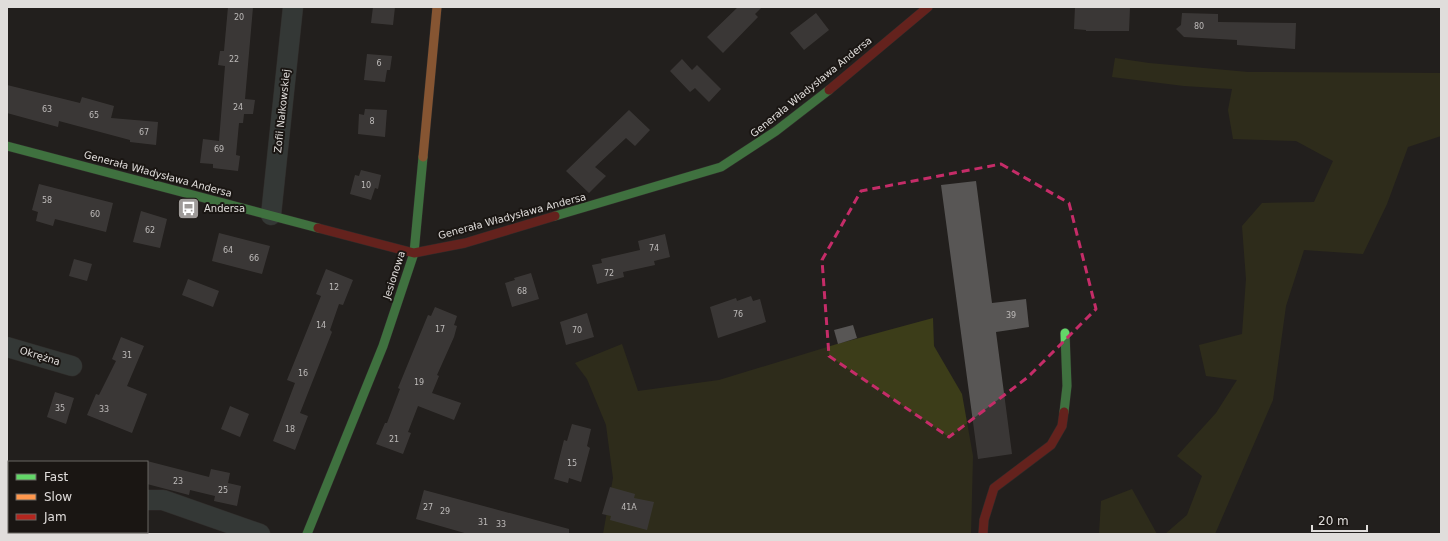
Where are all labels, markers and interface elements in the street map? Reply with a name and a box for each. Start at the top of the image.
house number: 20 [234,13,244,22]
house number: 80 [1194,22,1204,31]
street label: Generała Władysława Andersa [748,35,874,139]
house number: 22 [229,55,239,64]
house number: 6 [376,59,382,68]
street label: Zofii Nałkowskiej [272,69,292,153]
house number: 24 [233,103,243,112]
house number: 63 [42,105,52,114]
house number: 65 [89,111,99,120]
house number: 8 [369,117,375,126]
house number: 67 [139,128,149,137]
house number: 69 [214,145,224,154]
street label: Generała Władysława Andersa [83,149,233,199]
house number: 10 [361,181,371,190]
street label: Generała Władysława Andersa [437,191,587,241]
bus stop icon: Andersa [175,195,201,221]
house number: 58 [42,196,52,205]
place label: Andersa [204,203,245,214]
house number: 60 [90,210,100,219]
house number: 62 [145,226,155,235]
house number: 74 [649,244,659,253]
house number: 64 [223,246,233,255]
street label: Jesionowa [381,250,407,301]
house number: 66 [249,254,259,263]
house number: 72 [604,269,614,278]
house number: 12 [329,283,339,292]
house number: 68 [517,287,527,296]
house number: 76 [733,310,743,319]
house number: 39 [1006,311,1016,320]
house number: 14 [316,321,326,330]
house number: 17 [435,325,445,334]
house number: 70 [572,326,582,335]
street label: Okrężna [18,345,62,367]
house number: 31 [122,351,132,360]
house number: 16 [298,369,308,378]
house number: 19 [414,378,424,387]
house number: 35 [55,404,65,413]
house number: 33 [99,405,109,414]
house number: 18 [285,425,295,434]
house number: 21 [389,435,399,444]
house number: 15 [567,459,577,468]
legend [8,461,148,533]
text: Fast [44,470,68,484]
house number: 23 [173,477,183,486]
house number: 25 [218,486,228,495]
text: Slow [44,490,72,504]
house number: 27 [423,503,433,512]
house number: 41A [621,503,637,512]
house number: 29 [440,507,450,516]
scale bar [1312,507,1367,533]
text: Jam [43,510,67,524]
text: 20 m [1318,514,1349,528]
house number: 31 [478,518,488,527]
house number: 33 [496,520,506,529]

